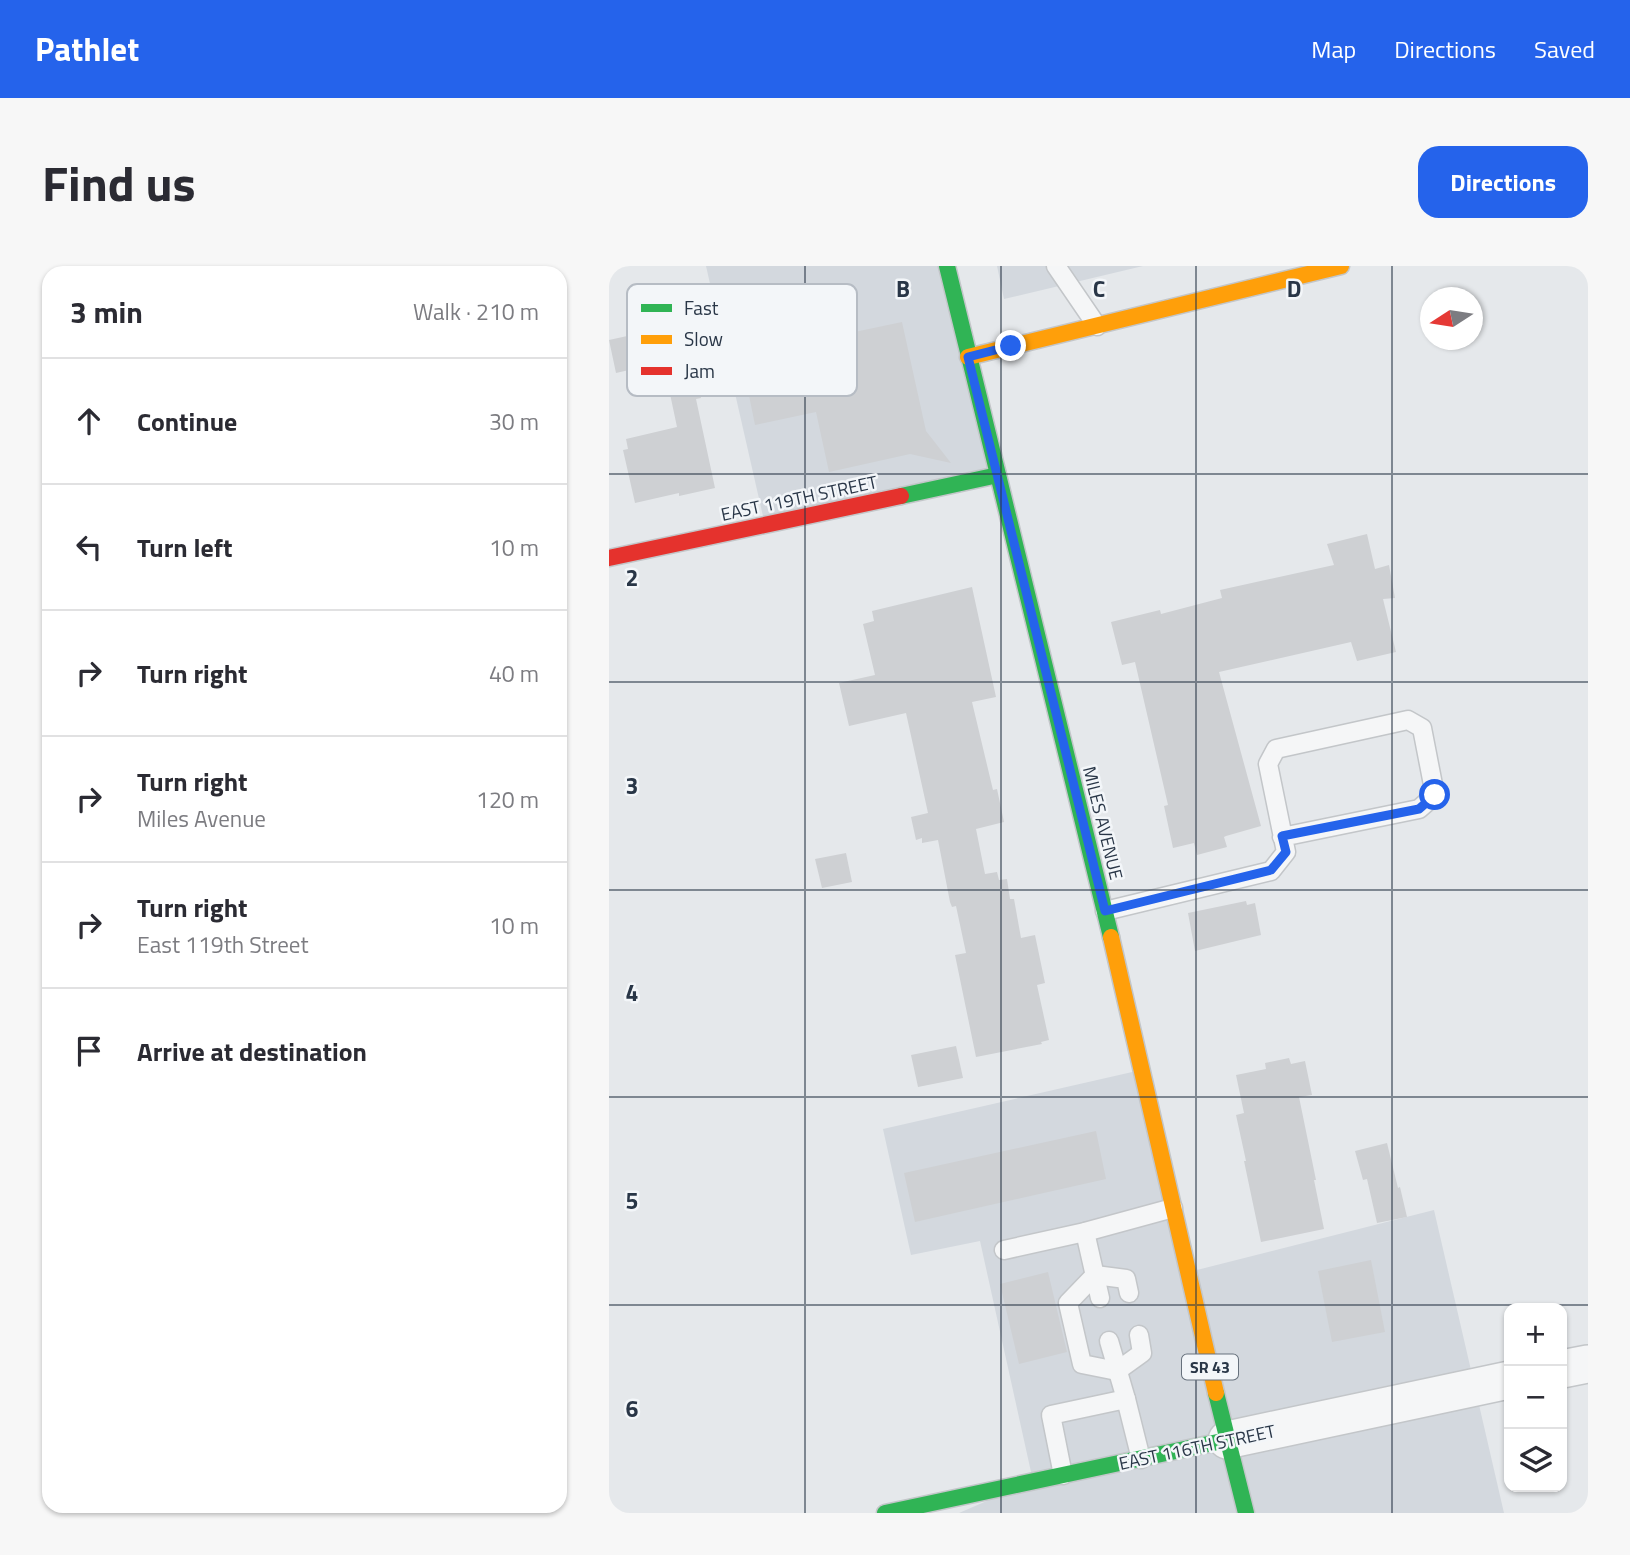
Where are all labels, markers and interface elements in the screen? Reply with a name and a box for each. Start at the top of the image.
text: Pathlet [35,24,139,74]
text: Map [1311,31,1356,67]
text: Directions [1394,31,1496,67]
text: Saved [1534,31,1595,67]
text: Find us [42,145,196,220]
button: Directions [1418,146,1588,218]
text: B [896,271,910,306]
text: C [1093,271,1105,306]
text: D [1287,271,1301,306]
legend [627,284,857,396]
north arrow [1420,287,1483,350]
text: 3 min [70,289,143,335]
text: Fast [684,293,719,322]
text: Walk · 210 m [413,294,539,329]
text: Slow [684,324,723,353]
route end [995,330,1026,361]
text: Jam [684,356,715,385]
icon: ahead [70,402,108,440]
text: Continue [137,402,237,441]
text: 30 m [489,404,539,439]
street label: EAST 119TH STREET [718,468,880,528]
icon: left [70,528,108,566]
text: Turn left [137,528,232,567]
text: 10 m [489,530,539,565]
text: 2 [626,560,638,595]
icon: right [70,654,108,692]
text: Turn right [137,654,248,693]
text: 40 m [489,656,539,691]
text: Turn right [137,762,248,801]
street label: MILES AVENUE [1076,763,1130,883]
text: 3 [626,768,638,803]
route start [1419,779,1450,810]
icon: right [70,780,108,818]
text: 120 m [476,782,539,817]
text: Miles Avenue [137,801,266,836]
text: Turn right [137,888,248,927]
icon: right [70,906,108,944]
text: 10 m [489,908,539,943]
text: East 119th Street [137,927,309,962]
text: 4 [626,975,638,1010]
icon: arrive [70,1032,108,1070]
text: Arrive at destination [137,1032,367,1071]
text: 5 [626,1183,638,1218]
map controls [1504,1303,1567,1492]
button: + [1504,1303,1567,1366]
road number: SR 43 [1182,1354,1238,1380]
button: − [1504,1366,1567,1429]
text: 6 [626,1391,639,1426]
street label: EAST 116TH STREET [1116,1417,1278,1477]
button: layers [1504,1429,1567,1492]

